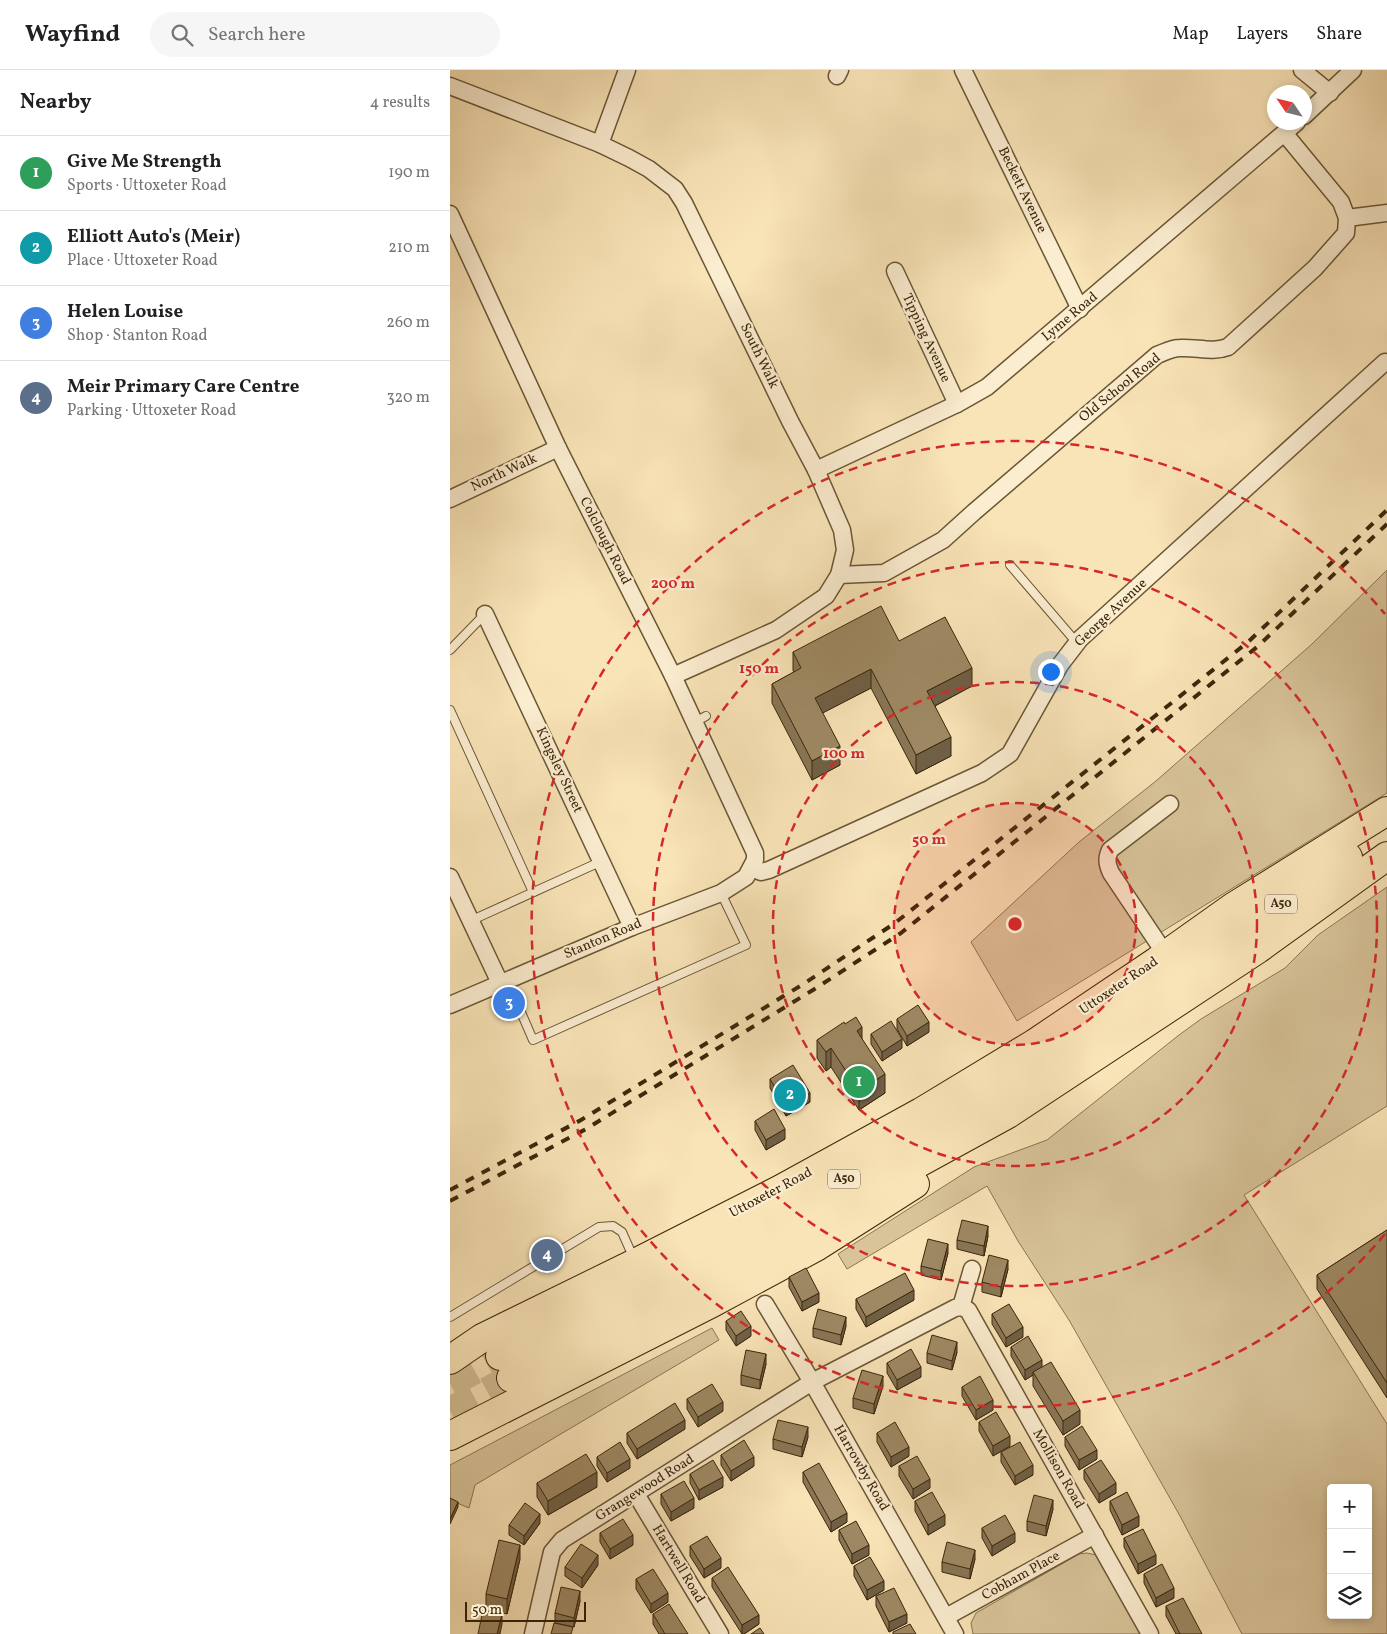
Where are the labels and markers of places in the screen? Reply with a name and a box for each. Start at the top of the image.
centre of rings [1006,915,1024,933]
pin: 3 [493,984,525,1022]
pin: 1 [843,1063,875,1101]
pin: 2 [774,1076,806,1114]
pin: 4 [531,1236,563,1274]

